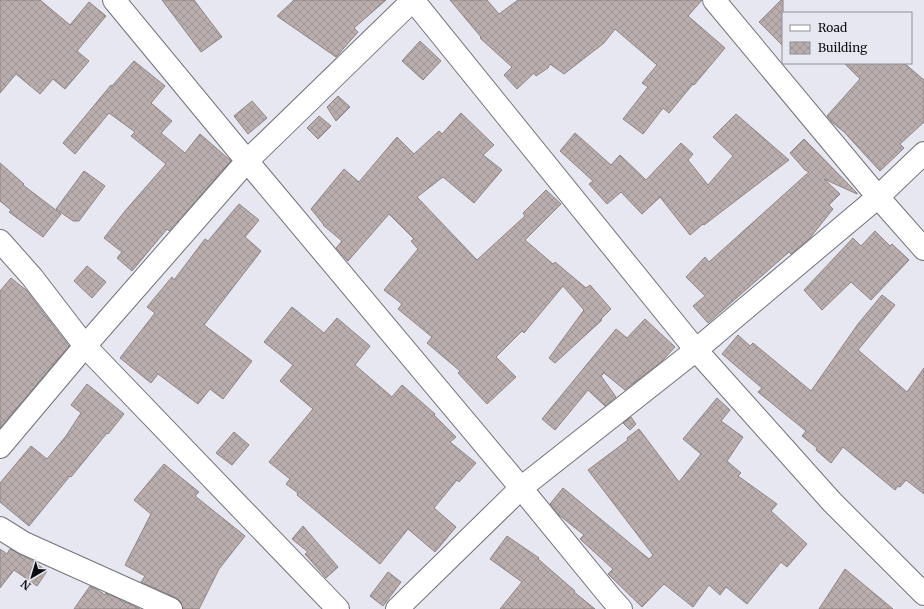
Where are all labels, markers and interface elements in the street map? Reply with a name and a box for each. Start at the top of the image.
legend [782,12,912,64]
text: Road [818,20,847,35]
text: Building [818,40,868,55]
north arrow [12,557,52,597]
text: N [18,577,34,593]

